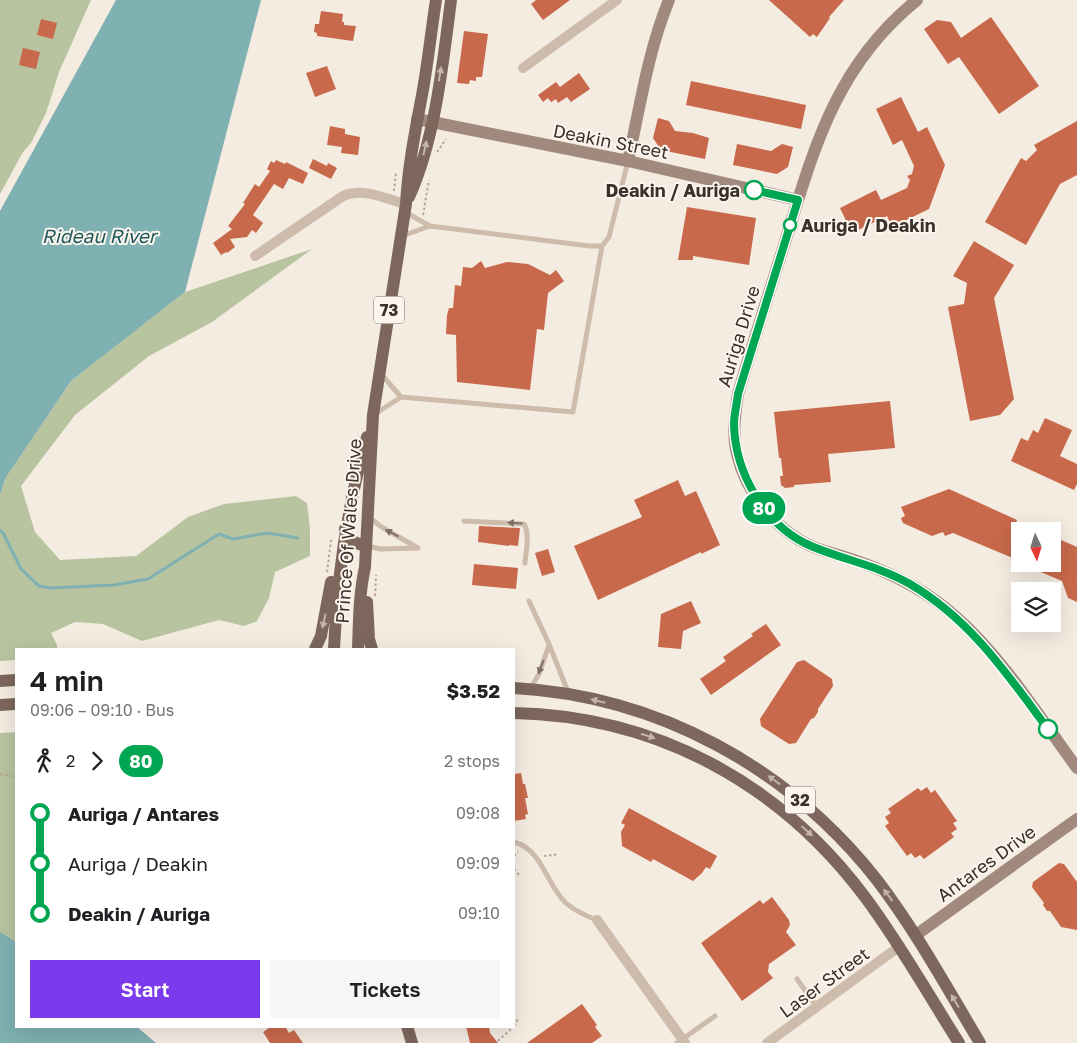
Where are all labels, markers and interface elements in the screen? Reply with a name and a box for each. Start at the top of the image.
one-way arrow [437,65,445,81]
street label: Deakin Street [551,119,671,163]
one-way arrow [422,139,430,155]
place label: Deakin / Auriga [605,179,740,201]
marker: Deakin / Auriga [744,180,764,200]
place label: Auriga / Deakin [801,214,936,236]
marker: Auriga / Deakin [783,218,797,232]
water label: Rideau River [42,224,159,247]
street label: Auriga Drive [712,283,764,389]
road number: 73 [374,296,404,324]
street label: Prince Of Wales Drive [331,438,365,624]
line badge: 80 [742,492,786,524]
text: 80 [752,497,776,519]
one-way arrow [507,519,523,527]
north arrow [1011,522,1061,572]
map controls [1011,522,1061,632]
one-way arrow [385,529,399,537]
button: layers [1011,582,1061,632]
one-way arrow [320,613,328,628]
one-way arrow [537,660,545,675]
text: 4 min [30,664,104,697]
text: $3.52 [446,679,500,702]
one-way arrow [590,697,605,705]
text: 09:06 – 09:10 · Bus [30,700,174,720]
unlabelled marker [1038,719,1058,739]
one-way arrow [641,733,656,741]
icon: walk [30,747,58,775]
icon: forward [83,747,111,775]
text: 80 [129,750,153,772]
text: 2 [66,751,75,771]
text: 2 stops [444,751,500,771]
one-way arrow [767,775,781,785]
road number: 32 [785,786,815,814]
text: Auriga / Antares [68,802,219,825]
text: 09:08 [456,803,500,823]
street label: Antares Drive [933,820,1039,906]
one-way arrow [801,825,813,837]
text: Auriga / Deakin [68,852,208,875]
text: 09:09 [456,853,500,873]
one-way arrow [883,888,893,902]
text: Deakin / Auriga [68,902,210,925]
text: 09:10 [458,903,500,923]
street label: Laser Street [775,942,873,1022]
button: Start [30,960,260,1018]
button: Tickets [270,960,500,1018]
one-way arrow [950,995,959,1008]

